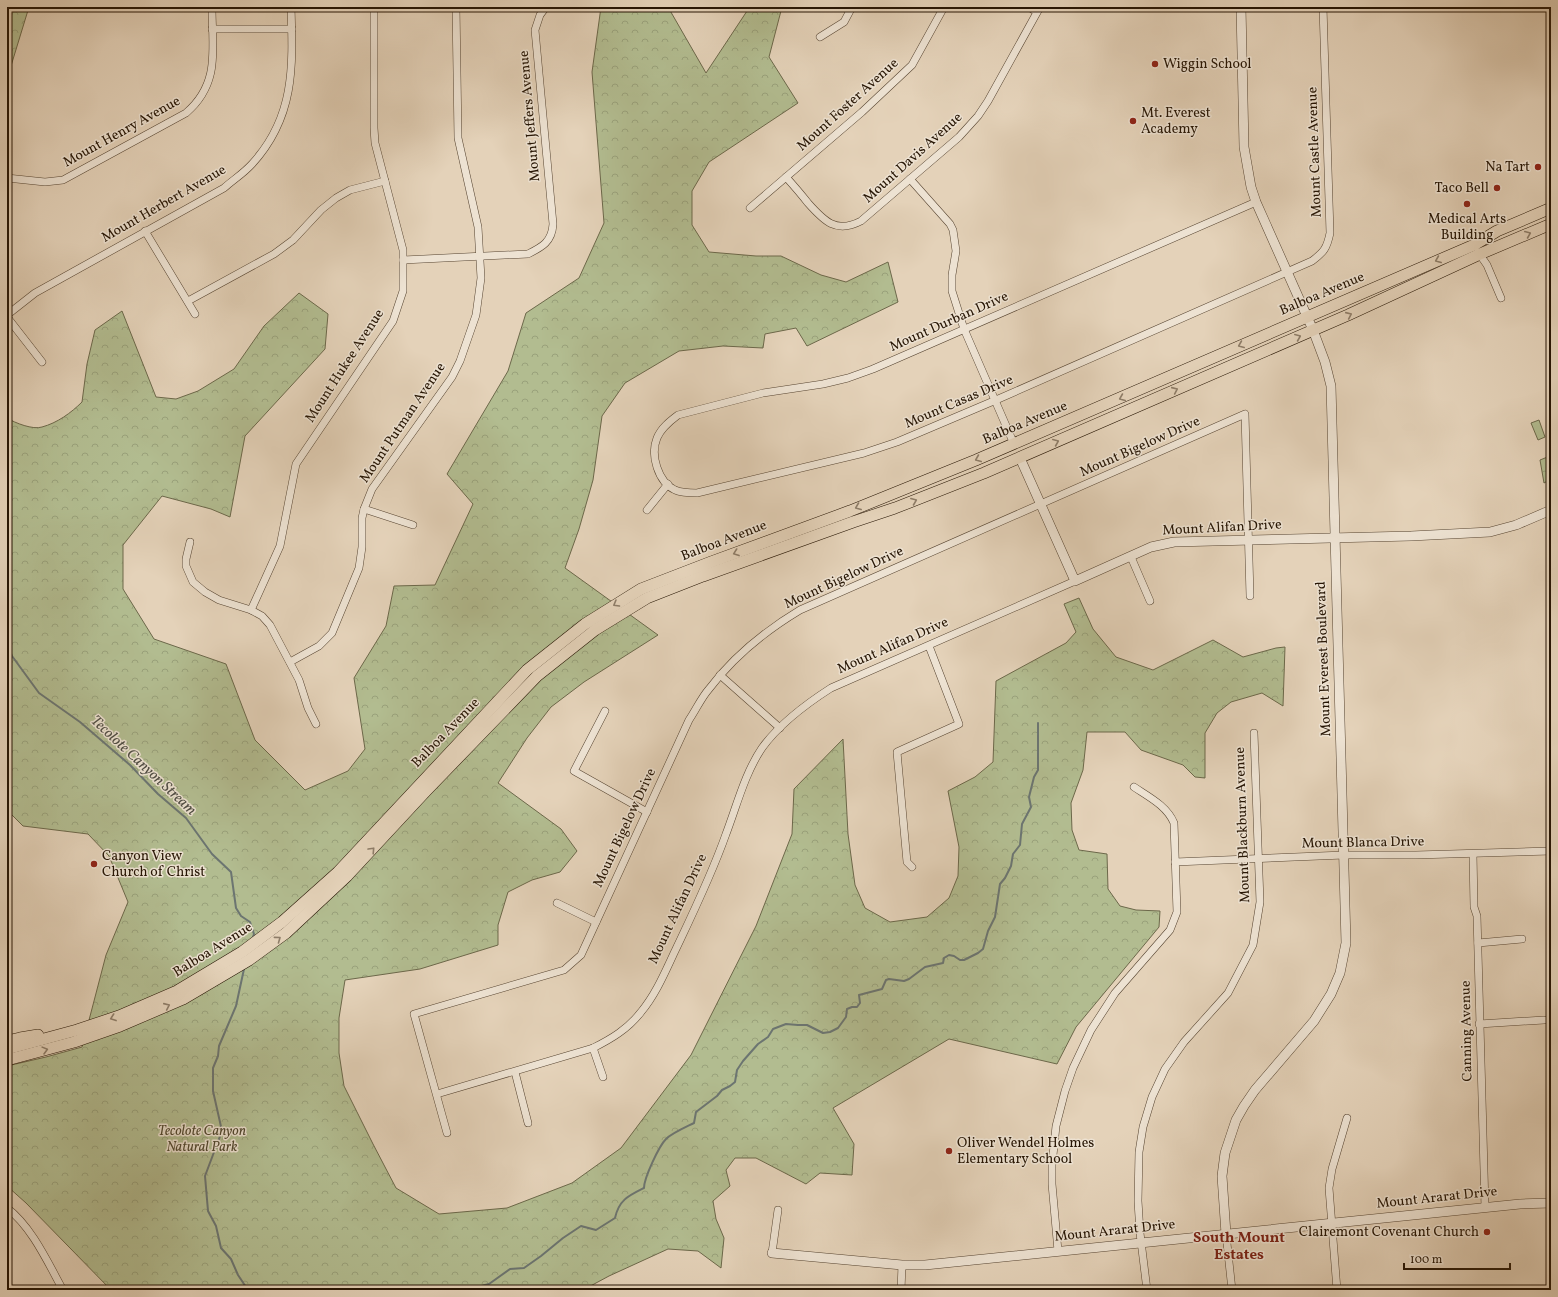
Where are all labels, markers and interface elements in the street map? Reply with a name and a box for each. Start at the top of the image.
street label: Mount Jeffers Avenue [515,49,545,182]
street label: Mount Foster Avenue [793,54,903,156]
place label: Wiggin School [1163,55,1251,74]
marker: Wiggin School [1150,59,1160,69]
street label: Mount Castle Avenue [1303,86,1327,218]
street label: Mount Henry Avenue [60,92,184,172]
place label: Mt. Everest Academy [1141,104,1211,139]
street label: Mount Davis Avenue [859,108,967,208]
marker: Mt. Everest Academy [1128,116,1138,126]
place label: Na Tart [1485,158,1530,177]
street label: Mount Herbert Avenue [98,160,230,247]
marker: Na Tart [1533,162,1543,172]
place label: Taco Bell [1434,179,1489,198]
marker: Taco Bell [1492,183,1502,193]
marker: Medical Arts Building [1462,199,1472,209]
place label: Medical Arts Building [1428,210,1506,245]
one-way arrow [1525,230,1532,238]
one-way arrow [1435,255,1442,263]
street label: Balboa Avenue [1277,267,1368,320]
street label: Mount Durban Drive [887,287,1012,357]
street label: Mount Hukee Avenue [301,305,389,426]
one-way arrow [1344,312,1352,320]
one-way arrow [1294,334,1302,342]
one-way arrow [1238,340,1245,348]
street label: Mount Putman Avenue [356,359,451,487]
street label: Mount Casas Drive [902,370,1017,433]
one-way arrow [1171,387,1179,395]
one-way arrow [1119,393,1127,401]
street label: Balboa Avenue [980,396,1071,449]
street label: Mount Bigelow Drive [1077,412,1203,482]
one-way arrow [1052,439,1060,447]
one-way arrow [975,454,983,462]
one-way arrow [910,497,917,505]
one-way arrow [854,503,861,511]
street label: Mount Alifan Drive [1162,515,1283,541]
street label: Balboa Avenue [678,516,770,566]
street label: Mount Bigelow Drive [781,542,907,614]
one-way arrow [732,548,739,556]
street label: Mount Everest Boulevard [1312,581,1336,737]
one-way arrow [613,599,620,606]
street label: Mount Alifan Drive [835,613,952,679]
street label: Balboa Avenue [408,694,485,772]
water label: Tecolote Canyon Stream [85,711,201,821]
street label: Mount Blackburn Avenue [1231,746,1255,903]
street label: Mount Bigelow Drive [589,765,661,891]
street label: Mount Blanca Drive [1302,832,1425,854]
place label: Canyon View Church of Christ [102,847,205,882]
one-way arrow [367,847,374,854]
street label: Mount Alifan Drive [644,850,712,967]
marker: Canyon View Church of Christ [89,859,99,869]
street label: Balboa Avenue [170,918,257,982]
one-way arrow [273,937,280,944]
street label: Canning Avenue [1457,980,1477,1082]
one-way arrow [162,1003,170,1011]
one-way arrow [110,1013,117,1021]
one-way arrow [41,1046,48,1055]
park label: Tecolote Canyon Natural Park [158,1122,246,1157]
place label: Oliver Wendel Holmes Elementary School [957,1134,1094,1169]
marker: Oliver Wendel Holmes Elementary School [944,1146,954,1156]
street label: Mount Ararat Drive [1376,1182,1499,1214]
street label: Mount Ararat Drive [1054,1215,1177,1247]
place label: Clairemont Covenant Church [1299,1223,1479,1242]
marker: Clairemont Covenant Church [1482,1227,1492,1237]
district label: South Mount Estates [1193,1228,1285,1266]
scale bar [1404,1245,1510,1271]
text: 100 m [1410,1252,1443,1268]

